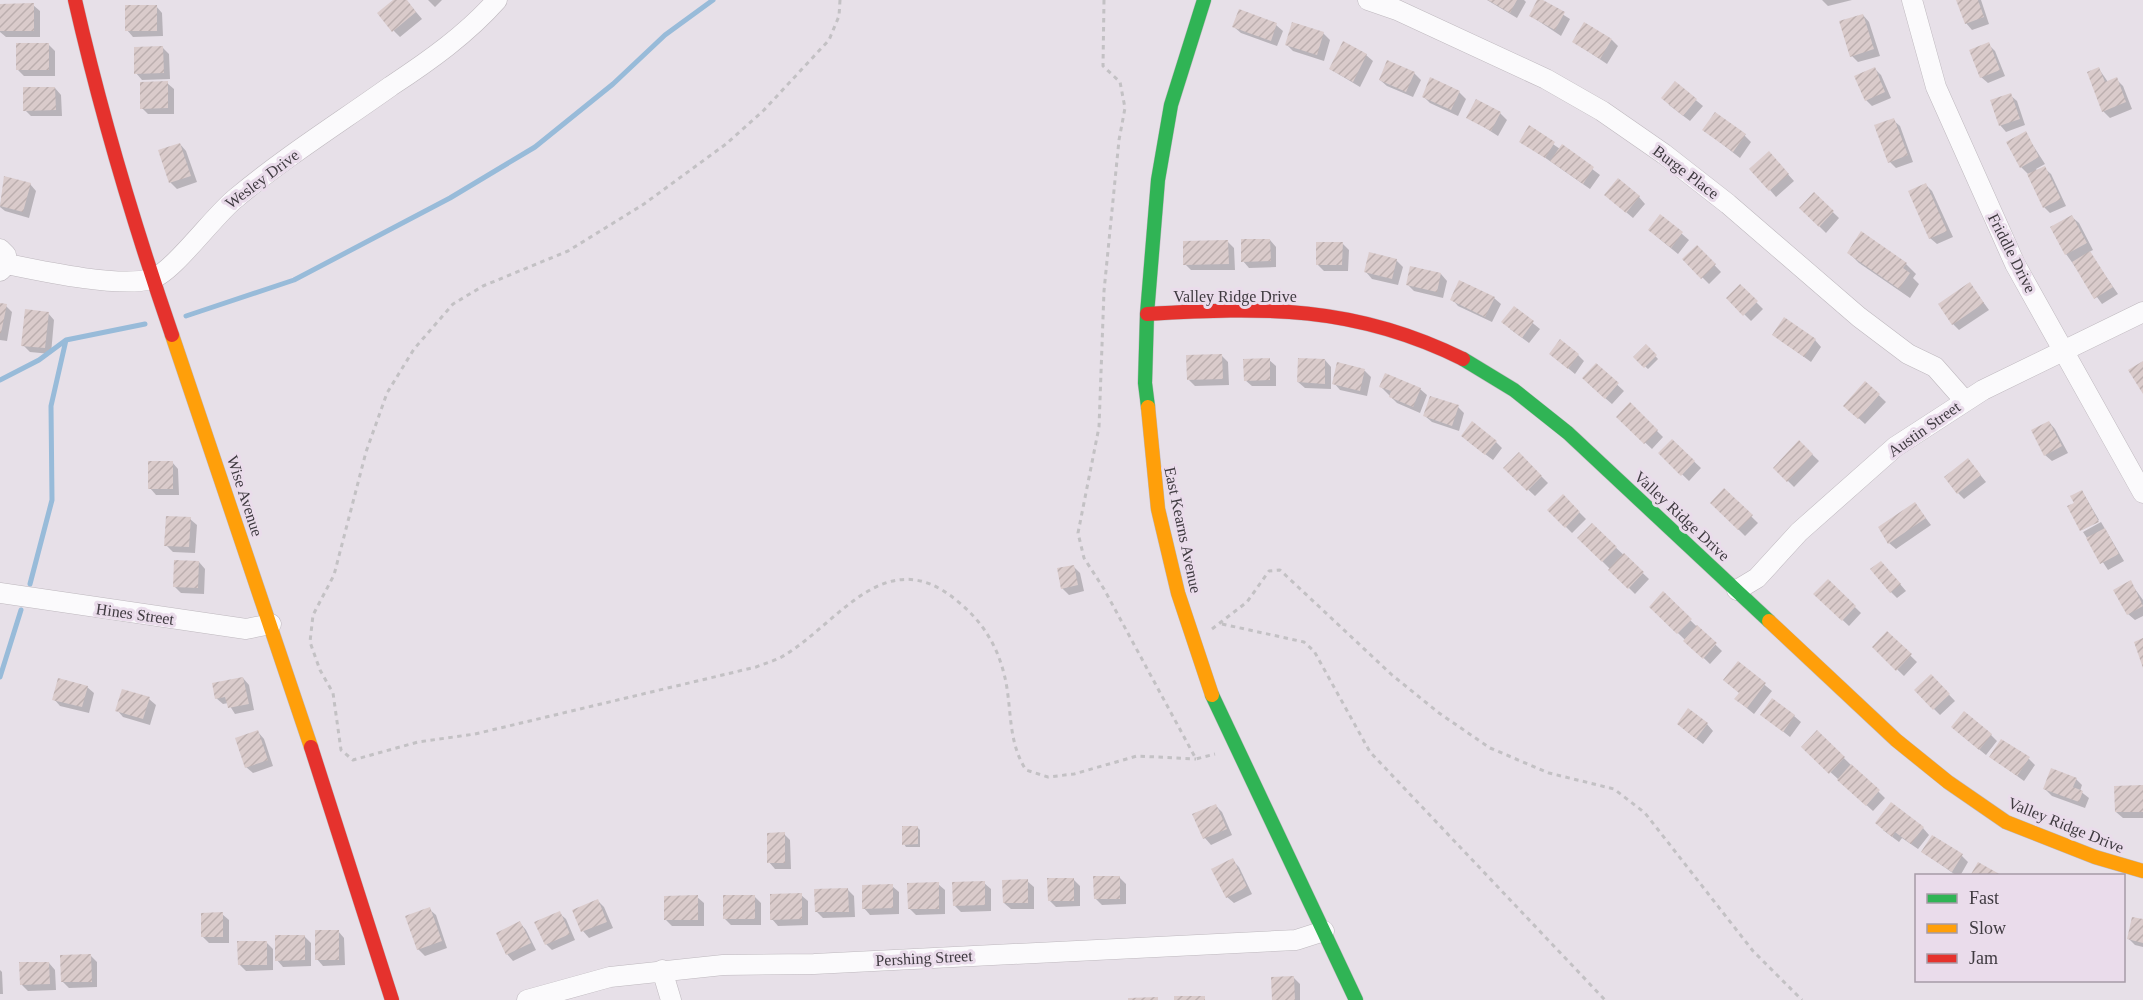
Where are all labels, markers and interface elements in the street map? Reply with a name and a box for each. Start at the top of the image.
street label: Burge Place [1649,142,1722,203]
street label: Wesley Drive [222,146,303,213]
street label: Friddle Drive [1985,211,2039,295]
street label: Valley Ridge Drive [1173,288,1297,306]
street label: Austin Street [1885,398,1964,460]
street label: Wise Avenue [224,453,266,539]
street label: East Kearns Avenue [1161,465,1205,595]
street label: Valley Ridge Drive [1630,468,1733,565]
street label: Hines Street [95,600,176,628]
street label: Valley Ridge Drive [2005,794,2126,857]
legend [1915,874,2125,982]
text: Fast [1969,888,1999,908]
text: Slow [1969,918,2006,938]
street label: Pershing Street [875,947,974,970]
text: Jam [1969,948,1998,968]

